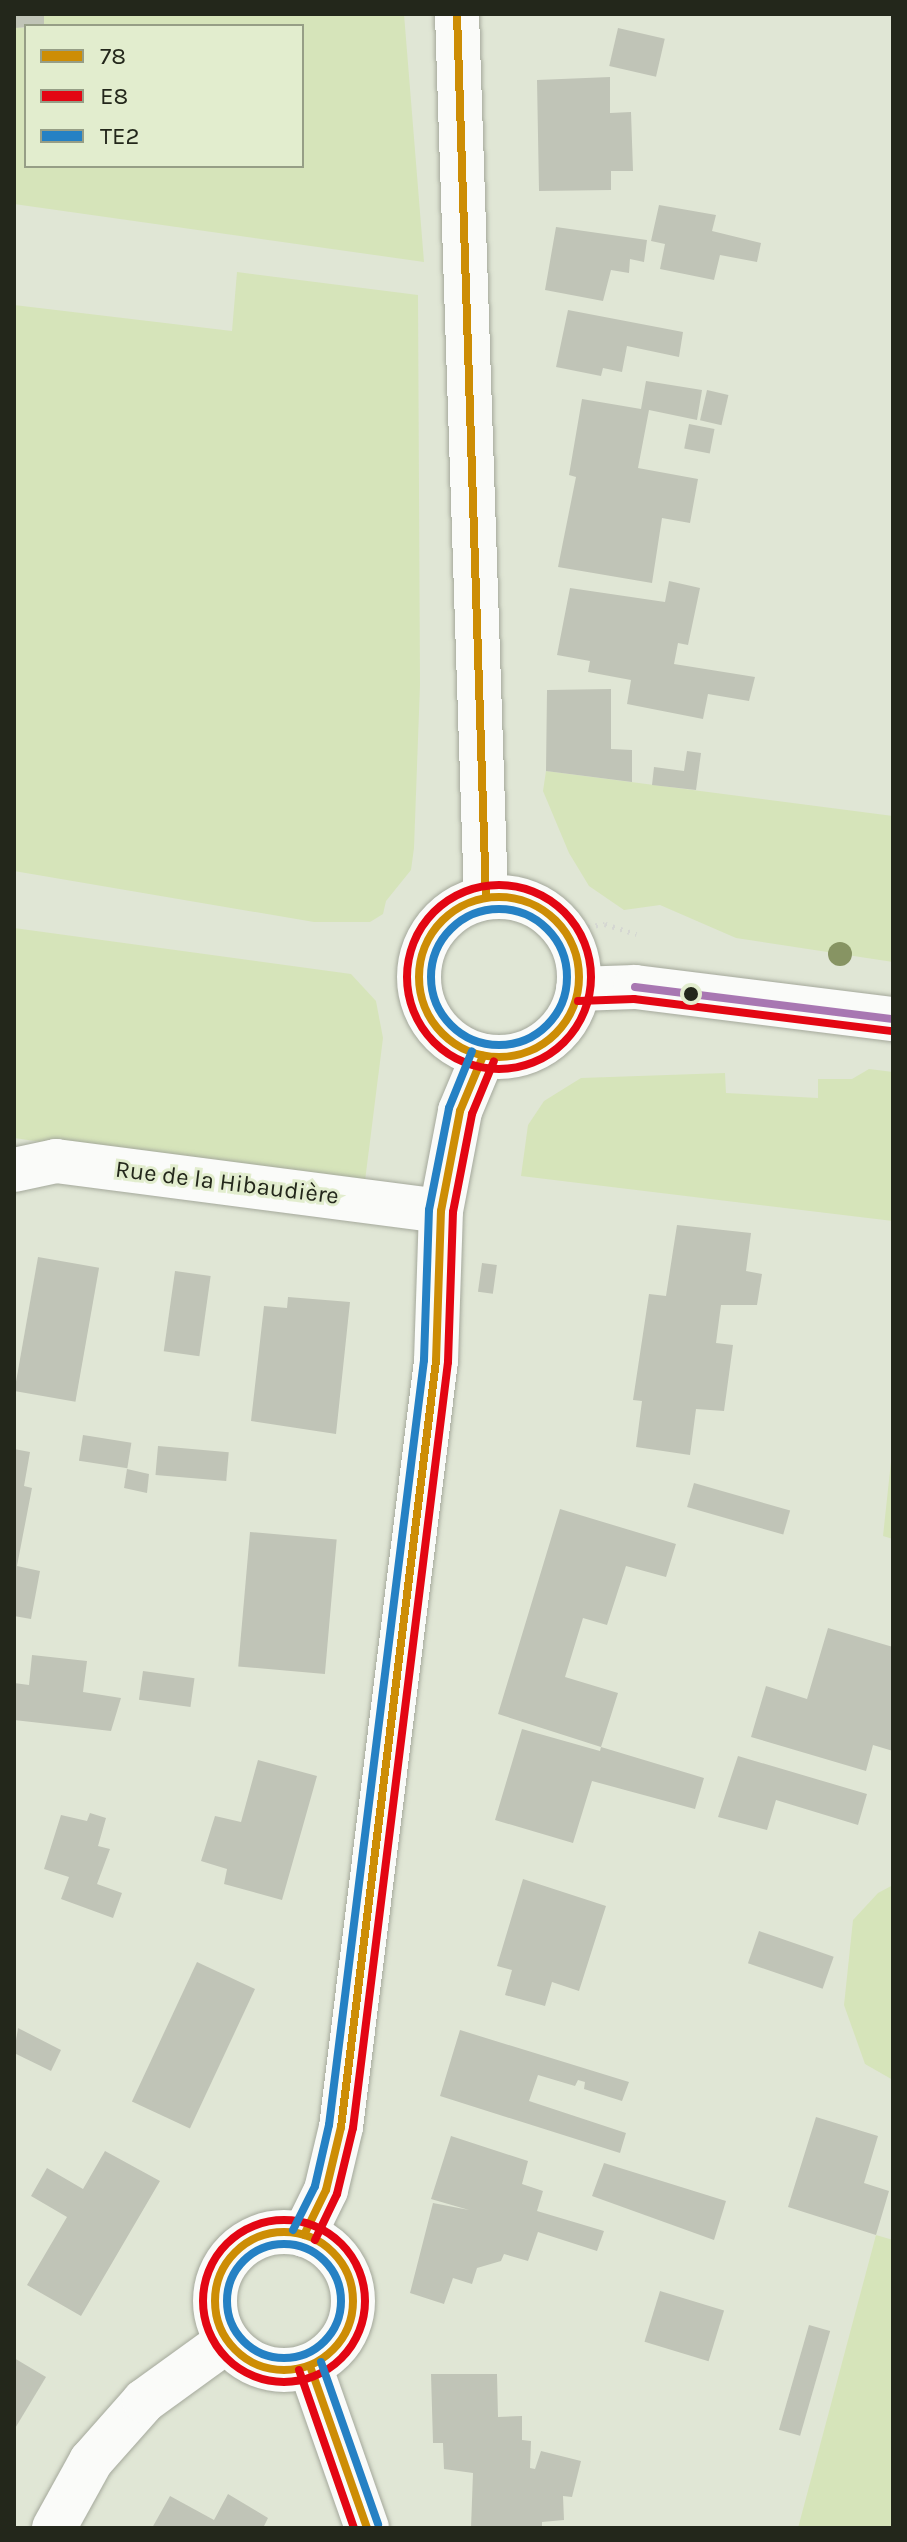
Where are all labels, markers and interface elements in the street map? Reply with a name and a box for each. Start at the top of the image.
legend [24,24,304,168]
text: 78 [100,42,126,70]
text: E8 [100,82,128,110]
text: TE2 [100,122,139,150]
unlabelled marker [683,986,699,1002]
street label: Rue de la Hibaudière [114,1155,340,1211]

